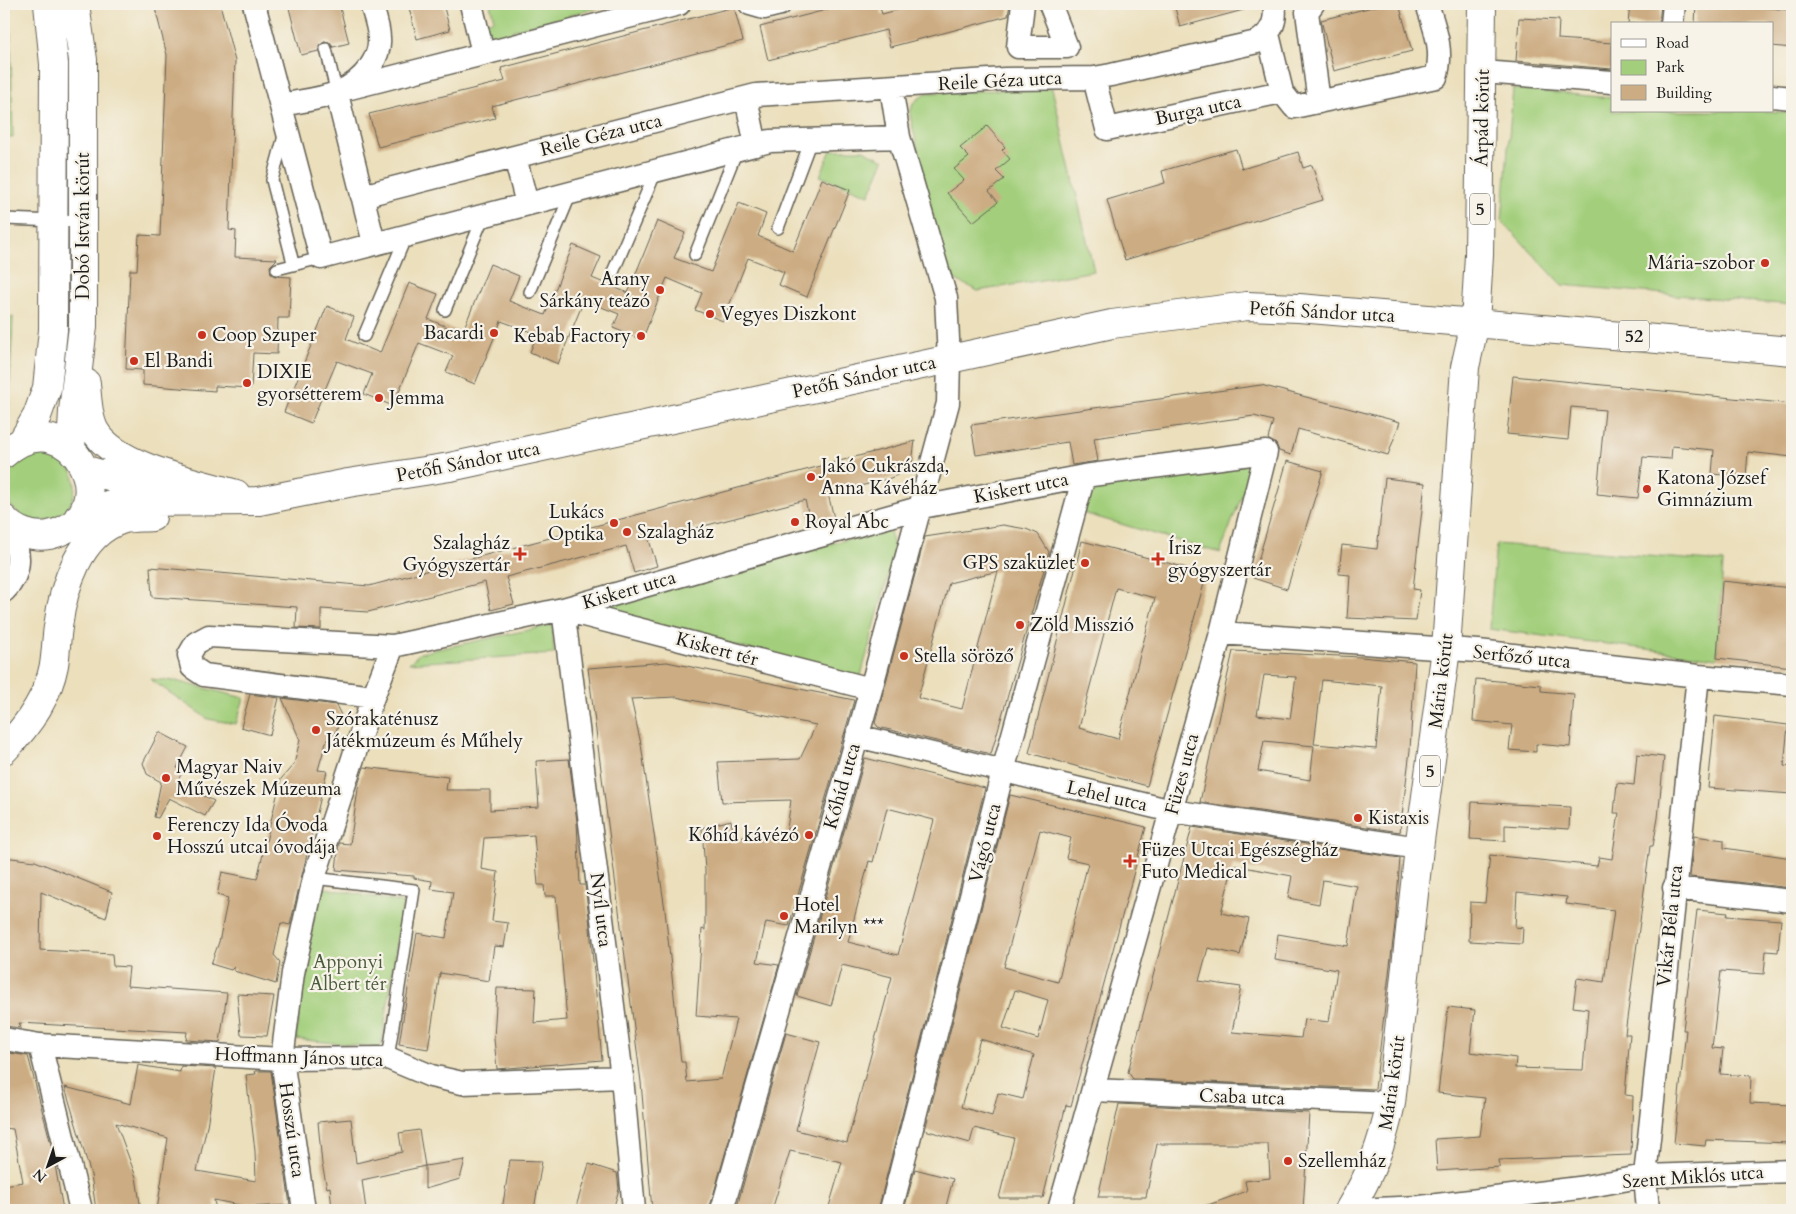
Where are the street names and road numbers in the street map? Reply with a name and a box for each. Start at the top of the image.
street label: Reile Géza utca [937,65,1063,97]
street label: Árpád körút [1468,69,1496,167]
street label: Burga utca [1152,88,1244,132]
street label: Reile Géza utca [537,107,665,163]
street label: Dobó István körút [70,152,96,300]
road number: 5 [1470,193,1490,224]
street label: Petőfi Sándor utca [1248,295,1396,329]
road number: 52 [1619,321,1649,352]
street label: Petőfi Sándor utca [790,349,938,405]
street label: Petőfi Sándor utca [394,435,542,489]
street label: Kiskert utca [971,466,1071,510]
street label: Kiskert utca [579,564,679,616]
street label: Kiskert tér [673,626,761,672]
street label: Mária körút [1422,632,1460,730]
street label: Serfőző utca [1472,639,1572,675]
street label: Füzes utca [1159,730,1205,818]
street label: Kőhíd utca [817,740,867,832]
road number: 5 [1420,756,1440,786]
street label: Lehel utca [1064,774,1150,818]
street label: Vágó utca [963,800,1007,886]
street label: Vikár Béla utca [1651,864,1689,988]
street label: Nyíl utca [584,871,618,949]
street label: Mária körút [1372,1034,1412,1132]
street label: Hoffmann János utca [214,1041,384,1073]
street label: Hosszú utca [272,1081,312,1179]
street label: Csaba utca [1199,1083,1285,1111]
street label: Szent Miklós utca [1621,1159,1765,1195]

